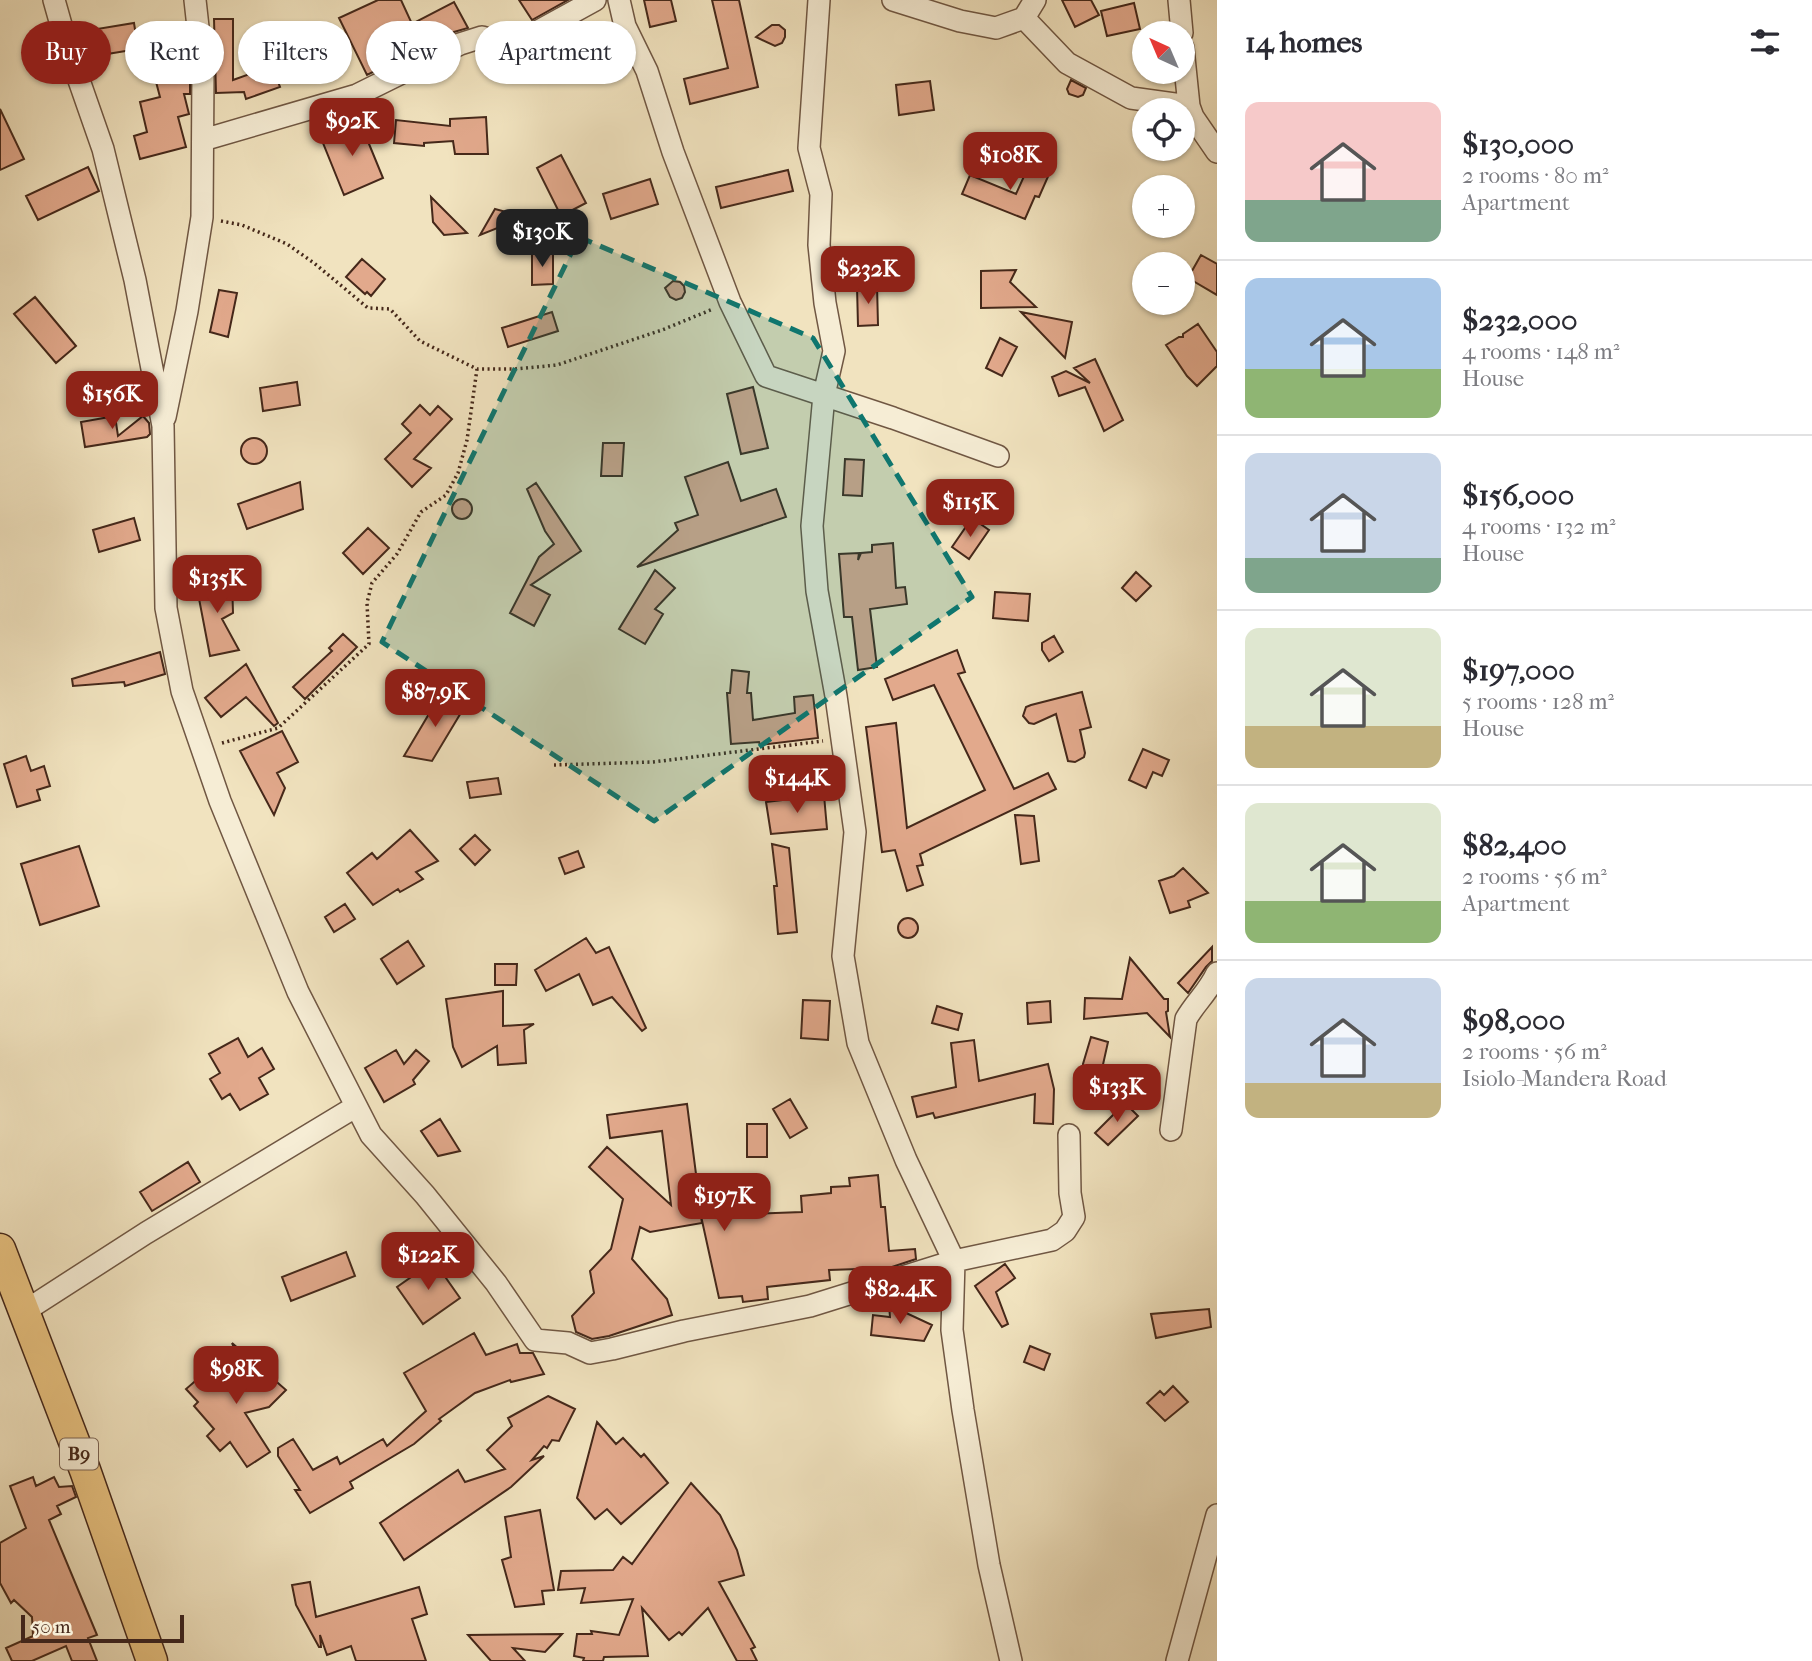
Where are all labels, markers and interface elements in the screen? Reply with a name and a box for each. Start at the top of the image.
chip: Buy [21,21,111,84]
chip: Rent [125,21,224,84]
chip: Filters [238,21,352,84]
chip: New [366,21,461,84]
chip: Apartment [475,21,636,84]
north arrow [1132,21,1195,84]
map controls [1132,21,1195,315]
icon: filters [1746,23,1784,61]
text: 14 homes [1245,25,1362,60]
button: locate [1132,98,1195,161]
pin: $92K [311,99,393,158]
text: $92K [325,107,379,134]
text: $130,000 [1462,127,1574,162]
icon: home [1301,130,1385,214]
pin: $108K [961,132,1059,192]
text: $108K [979,141,1041,168]
text: 2 rooms · 80 m² [1462,162,1609,189]
button: + [1132,175,1195,238]
text: Apartment [1462,189,1570,216]
pin: $130K [493,210,591,269]
text: $130K [512,218,572,245]
pin: $232K [819,246,917,306]
button: − [1132,252,1195,315]
text: $232K [837,255,899,282]
text: $232,000 [1462,303,1578,338]
icon: home [1301,306,1385,390]
text: 4 rooms · 148 m² [1462,338,1619,365]
text: House [1462,365,1524,392]
pin: $156K [63,372,161,431]
text: $156K [82,380,142,407]
text: $156,000 [1462,478,1574,513]
pin: $115K [921,480,1019,539]
icon: home [1301,481,1385,565]
text: $115K [942,488,998,515]
text: 4 rooms · 132 m² [1462,513,1616,540]
text: House [1462,540,1524,567]
pin: $135K [168,556,266,615]
text: $135K [189,564,245,591]
text: $197,000 [1462,653,1575,688]
icon: home [1301,656,1385,740]
pin: $87.9K [378,670,492,729]
text: $87.9K [401,678,469,705]
text: 5 rooms · 128 m² [1462,688,1614,715]
text: House [1462,715,1524,742]
pin: $144K [748,756,846,815]
text: $144K [765,764,829,791]
text: $82,400 [1462,828,1567,863]
icon: home [1301,831,1385,915]
text: 2 rooms · 56 m² [1462,863,1607,890]
text: Apartment [1462,890,1570,917]
text: $98,000 [1462,1003,1565,1038]
icon: home [1301,1006,1385,1090]
text: 2 rooms · 56 m² [1462,1038,1607,1065]
pin: $133K [1068,1064,1166,1124]
text: Isiolo-Mandera Road [1462,1065,1667,1092]
text: $133K [1089,1073,1145,1100]
pin: $197K [675,1174,773,1233]
text: $197K [694,1182,754,1209]
pin: $122K [379,1232,477,1292]
text: $122K [397,1241,459,1268]
pin: $82.4K [843,1266,957,1326]
text: $82.4K [864,1275,936,1302]
pin: $98K [195,1346,277,1406]
text: $98K [210,1355,263,1382]
road number: B9 [60,1438,98,1470]
scale bar [21,1612,184,1644]
text: 50 m [32,1616,71,1638]

